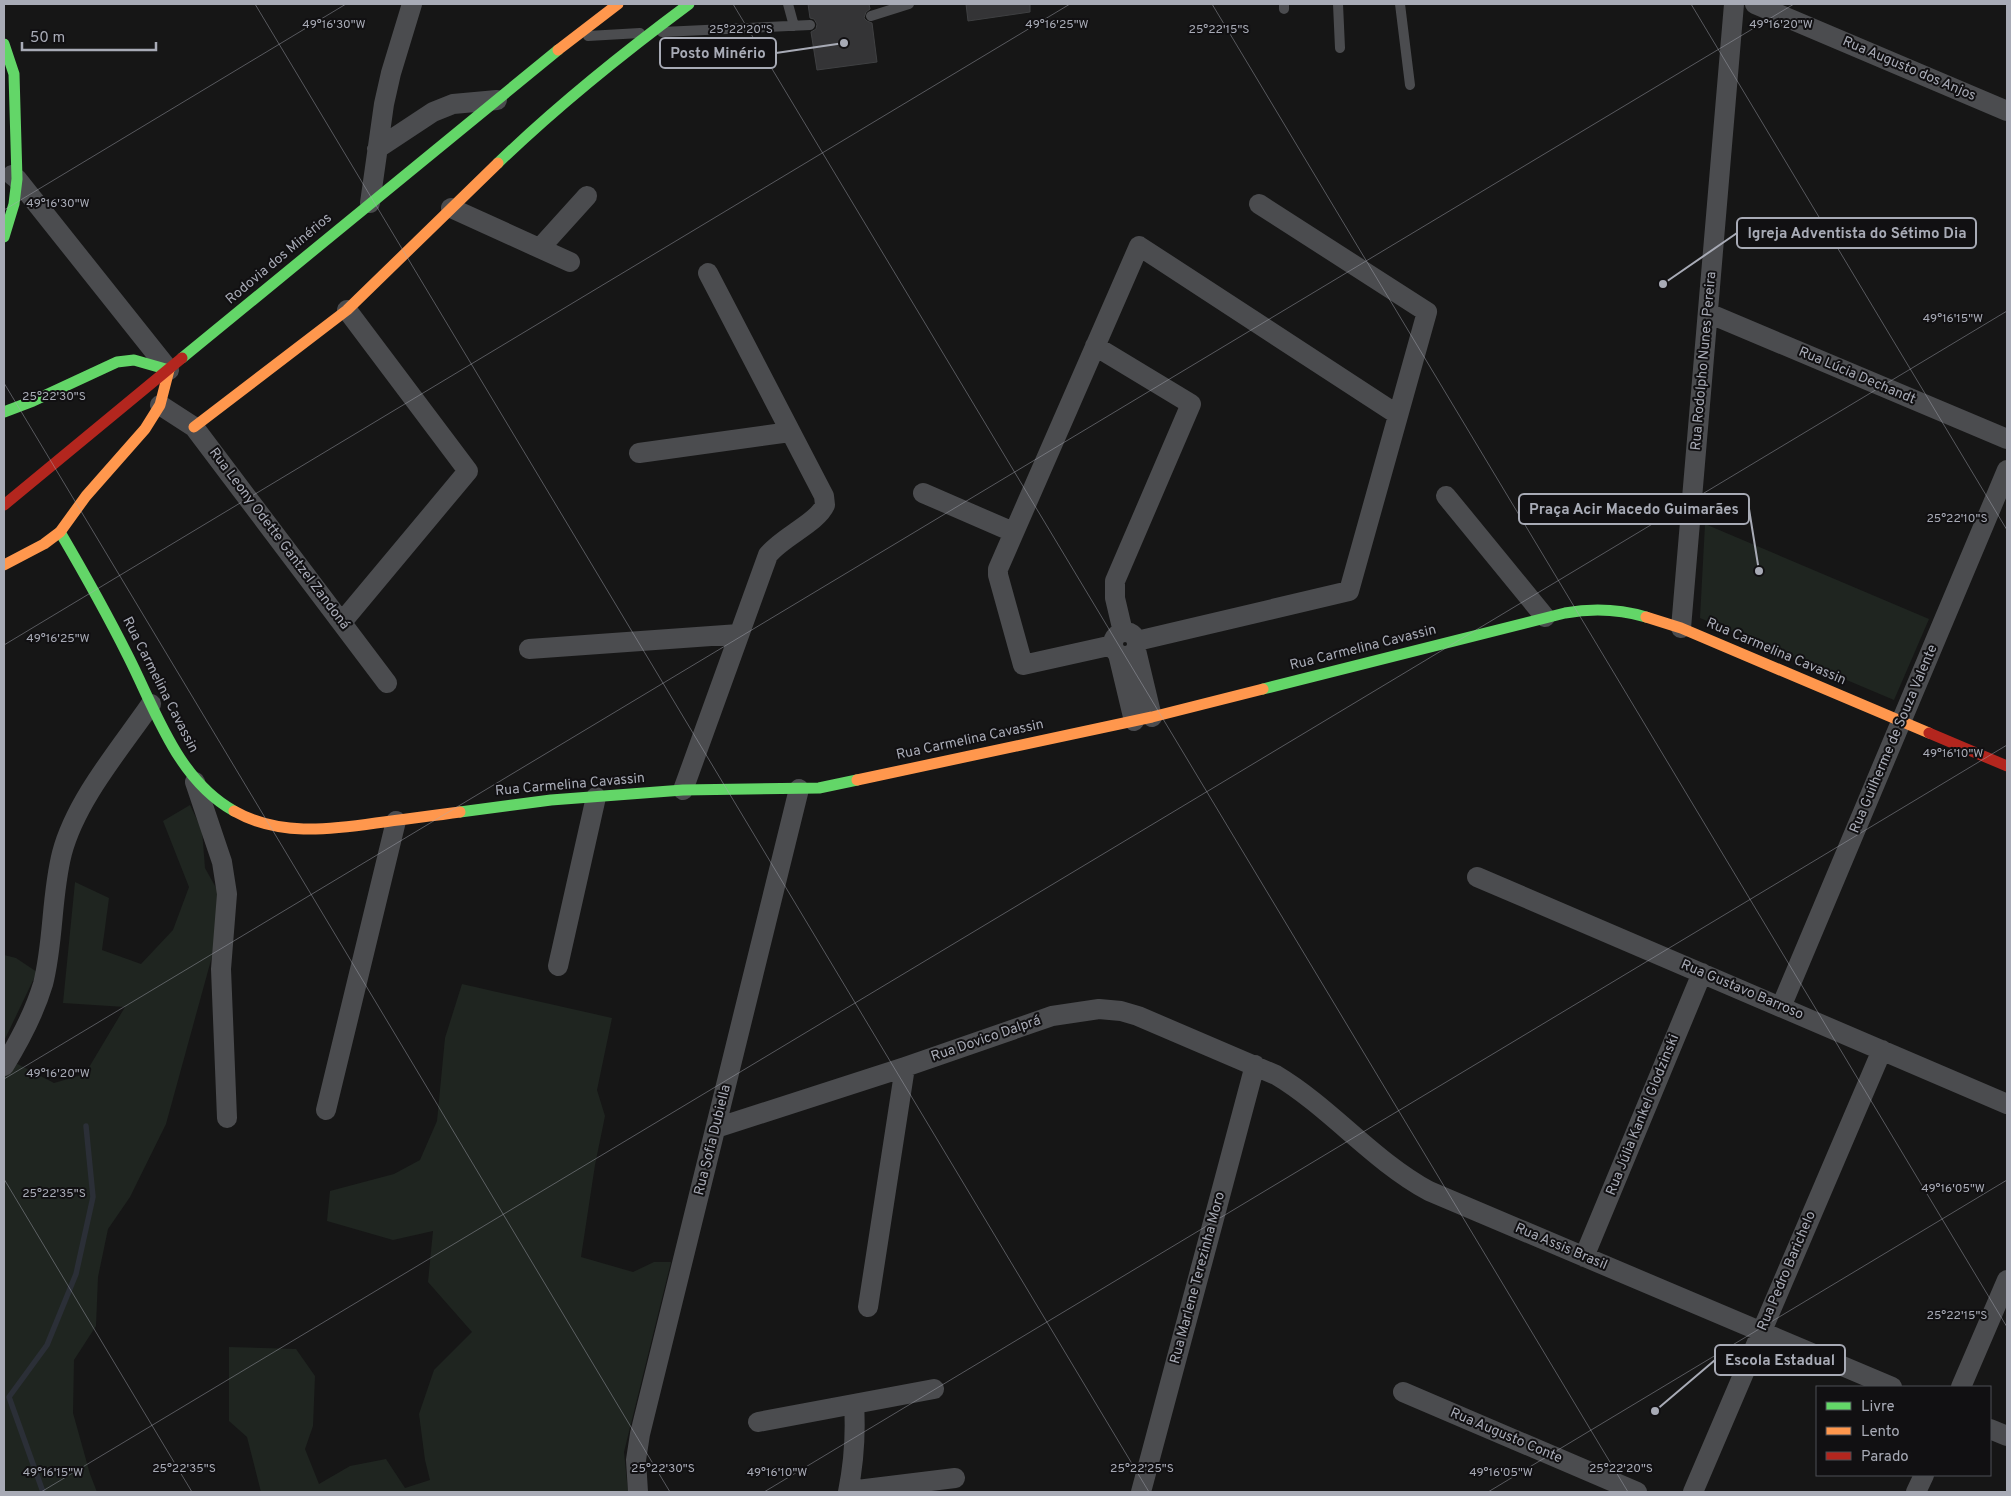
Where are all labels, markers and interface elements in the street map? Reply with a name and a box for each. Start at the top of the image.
text: 49°16'30"W [302,17,366,33]
text: 49°16'25"W [1025,17,1089,33]
text: 49°16'20"W [1749,17,1813,33]
scale bar [22,20,156,52]
text: 25°22'20"S [709,22,773,38]
text: 25°22'15"S [1189,22,1249,38]
text: 50 m [30,29,65,48]
street label: Rua Augusto dos Anjos [1840,33,1978,105]
callout: Posto Minério [660,38,776,68]
text: Posto Minério [670,45,766,64]
text: 49°16'30"W [26,196,90,212]
street label: Rodovia dos Minérios [223,210,335,308]
callout: Igreja Adventista do Sétimo Dia [1737,218,1976,248]
text: Igreja Adventista do Sétimo Dia [1747,225,1967,244]
street label: Rua Rodolpho Nunes Pereira [1688,271,1720,451]
text: 49°16'15"W [1923,311,1983,327]
street label: Rua Lúcia Dechandt [1796,344,1918,408]
text: 25°22'30"S [22,389,86,405]
street label: Rua Leony Odette Gantzel Zandoná [205,445,353,633]
callout: Praça Acir Macedo Guimarães [1519,494,1749,524]
text: Praça Acir Macedo Guimarães [1529,501,1739,520]
text: 25°22'10"S [1926,511,1988,527]
street label: Rua Carmelina Cavassin [118,614,202,756]
street label: Rua Carmelina Cavassin [1703,615,1849,689]
street label: Rua Carmelina Cavassin [1288,622,1438,674]
text: 49°16'25"W [26,631,90,647]
street label: Rua Guilherme de Souza Valente [1846,642,1942,836]
street label: Rua Carmelina Cavassin [895,716,1045,764]
text: 49°16'10"W [1923,746,1983,762]
street label: Rua Carmelina Cavassin [494,770,646,800]
street label: Rua Gustavo Barroso [1678,956,1806,1024]
street label: Rua Dovico Dalprá [929,1012,1043,1066]
street label: Rua Júlia Kankel Glodzinski [1603,1032,1683,1198]
text: 49°16'20"W [26,1066,90,1082]
street label: Rua Sofia Dubiella [691,1083,735,1197]
text: 49°16'05"W [1921,1181,1985,1197]
text: 25°22'35"S [22,1186,86,1202]
street label: Rua Marlene Terezinha Moro [1167,1190,1229,1366]
street label: Rua Pedro Barichelo [1754,1208,1820,1333]
street label: Rua Assis Brasil [1512,1220,1610,1274]
text: 25°22'15"S [1927,1308,1987,1324]
callout: Escola Estadual [1715,1345,1845,1375]
text: Escola Estadual [1725,1352,1835,1371]
legend [1816,1386,1991,1476]
text: Livre [1861,1398,1895,1417]
street label: Rua Augusto Conte [1447,1405,1565,1467]
text: Lento [1861,1423,1900,1442]
text: Parado [1861,1448,1909,1467]
text: 25°22'35"S [152,1461,216,1477]
text: 25°22'30"S [631,1461,695,1477]
text: 25°22'25"S [1110,1461,1174,1477]
text: 25°22'20"S [1589,1461,1653,1477]
text: 49°16'15"W [23,1465,83,1481]
text: 49°16'10"W [747,1465,807,1481]
text: 49°16'05"W [1469,1465,1533,1481]

